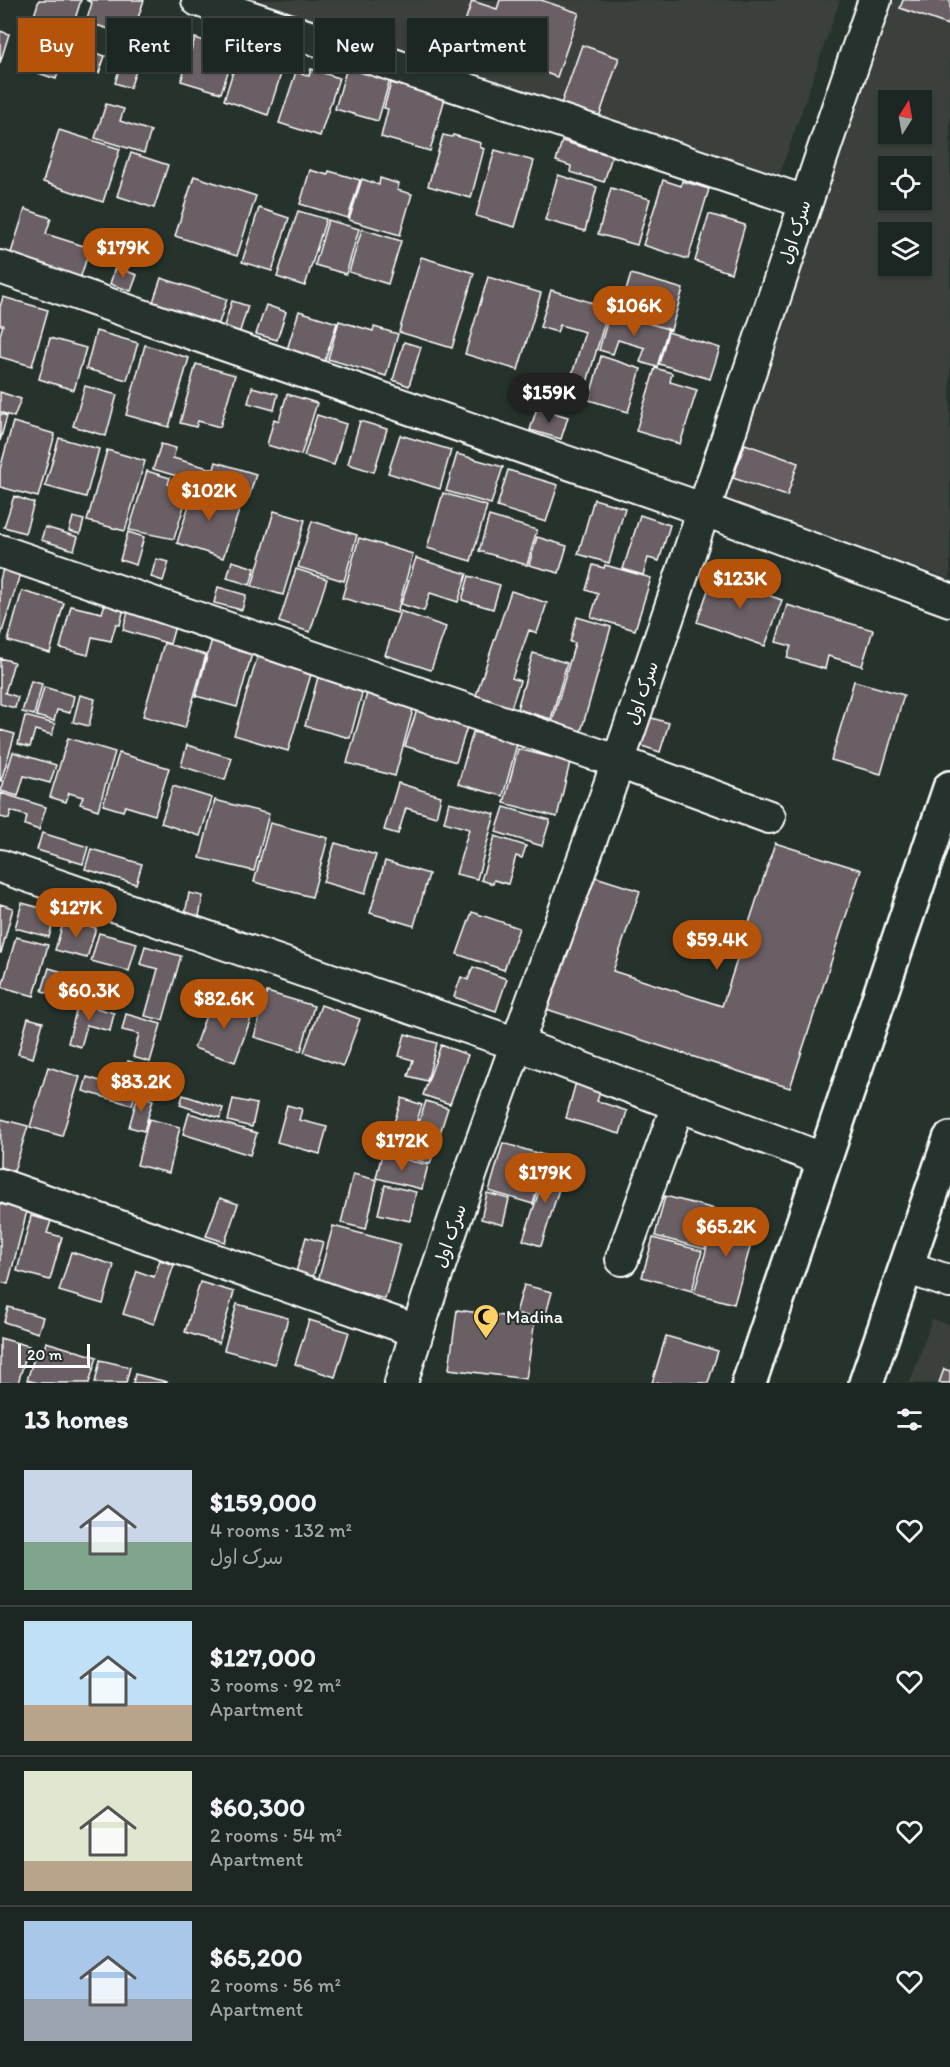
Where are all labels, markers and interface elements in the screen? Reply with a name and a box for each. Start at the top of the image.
chip: Buy [18,18,95,72]
chip: Rent [107,18,191,72]
chip: Filters [203,18,303,72]
chip: New [315,18,395,72]
chip: Apartment [407,18,547,72]
north arrow [878,90,932,144]
map controls [878,90,932,276]
button: locate [878,156,932,210]
street label: سرک‌ اول [774,197,816,267]
button: layers [878,222,932,276]
pin: $179K [81,228,165,279]
text: $179K [97,235,149,259]
pin: $106K [592,286,676,337]
text: $106K [606,293,662,317]
pin: $159K [507,373,591,424]
text: $159K [522,380,576,404]
pin: $102K [167,471,251,522]
text: $102K [181,478,237,502]
pin: $123K [698,559,782,610]
text: $123K [713,566,767,590]
street label: سرک‌ اول [621,658,663,728]
pin: $127K [34,888,118,939]
text: $127K [50,895,102,919]
pin: $59.4K [668,920,766,971]
text: $59.4K [687,927,747,951]
pin: $60.3K [40,971,138,1022]
text: $60.3K [58,978,120,1002]
pin: $82.6K [175,979,273,1030]
text: $82.6K [194,986,254,1010]
pin: $83.2K [92,1062,190,1113]
text: $83.2K [111,1069,171,1093]
pin: $172K [360,1121,444,1172]
text: $172K [376,1128,428,1152]
pin: $179K [503,1153,587,1204]
text: $179K [519,1160,571,1184]
street label: سرک‌ اول [429,1201,471,1271]
pin: $65.2K [677,1207,775,1258]
text: $65.2K [696,1214,756,1238]
mosque icon: Madina [471,1302,501,1340]
place label: Madina [506,1306,564,1328]
scale bar [18,1341,90,1368]
text: 20 m [27,1345,62,1364]
text: 13 homes [24,1403,128,1435]
icon: filters [893,1403,926,1436]
text: $159,000 [210,1486,317,1518]
icon: home [72,1494,144,1566]
icon: heart [893,1514,926,1547]
text: 4 rooms · 132 m² [210,1518,352,1542]
text: سرک‌ اول [210,1545,283,1569]
text: $127,000 [210,1641,316,1673]
icon: home [72,1645,144,1717]
icon: heart [893,1665,926,1698]
text: 3 rooms · 92 m² [210,1673,341,1697]
text: Apartment [210,1697,303,1721]
text: $60,300 [210,1791,305,1823]
icon: home [72,1795,144,1867]
icon: heart [893,1815,926,1848]
text: 2 rooms · 54 m² [210,1823,342,1847]
text: Apartment [210,1847,303,1871]
text: $65,200 [210,1941,302,1973]
icon: home [72,1945,144,2017]
icon: heart [893,1965,926,1998]
text: 2 rooms · 56 m² [210,1973,341,1997]
text: Apartment [210,1997,303,2021]

